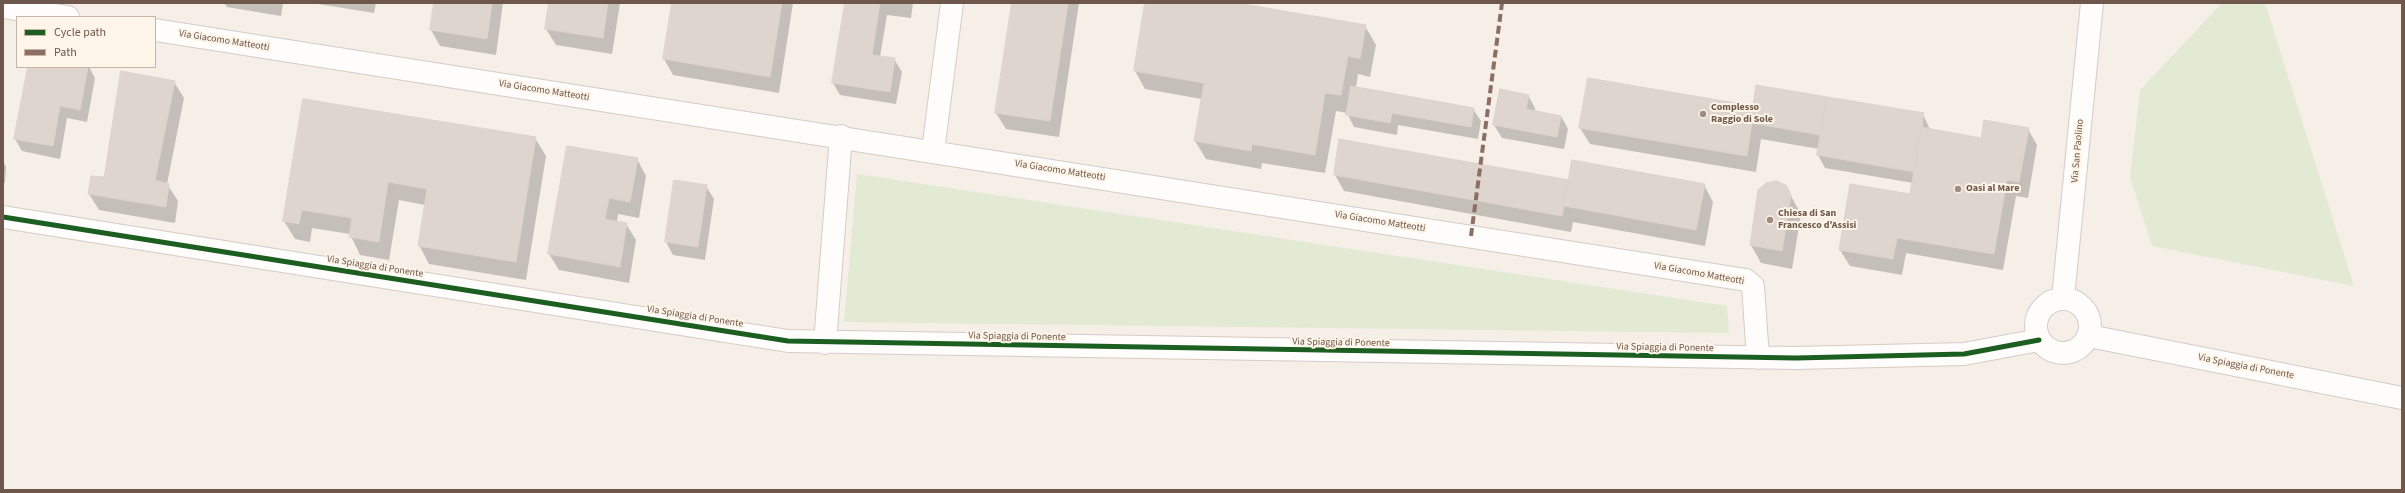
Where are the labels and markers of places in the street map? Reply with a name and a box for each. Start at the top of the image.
place label: Complesso Raggio di Sole [1711,102,1773,126]
marker: Complesso Raggio di Sole [1698,109,1708,119]
place label: Oasi al Mare [1966,183,2019,195]
marker: Oasi al Mare [1953,184,1963,194]
place label: Chiesa di San Francesco d'Assisi [1778,208,1856,232]
marker: Chiesa di San Francesco d'Assisi [1765,215,1775,225]

